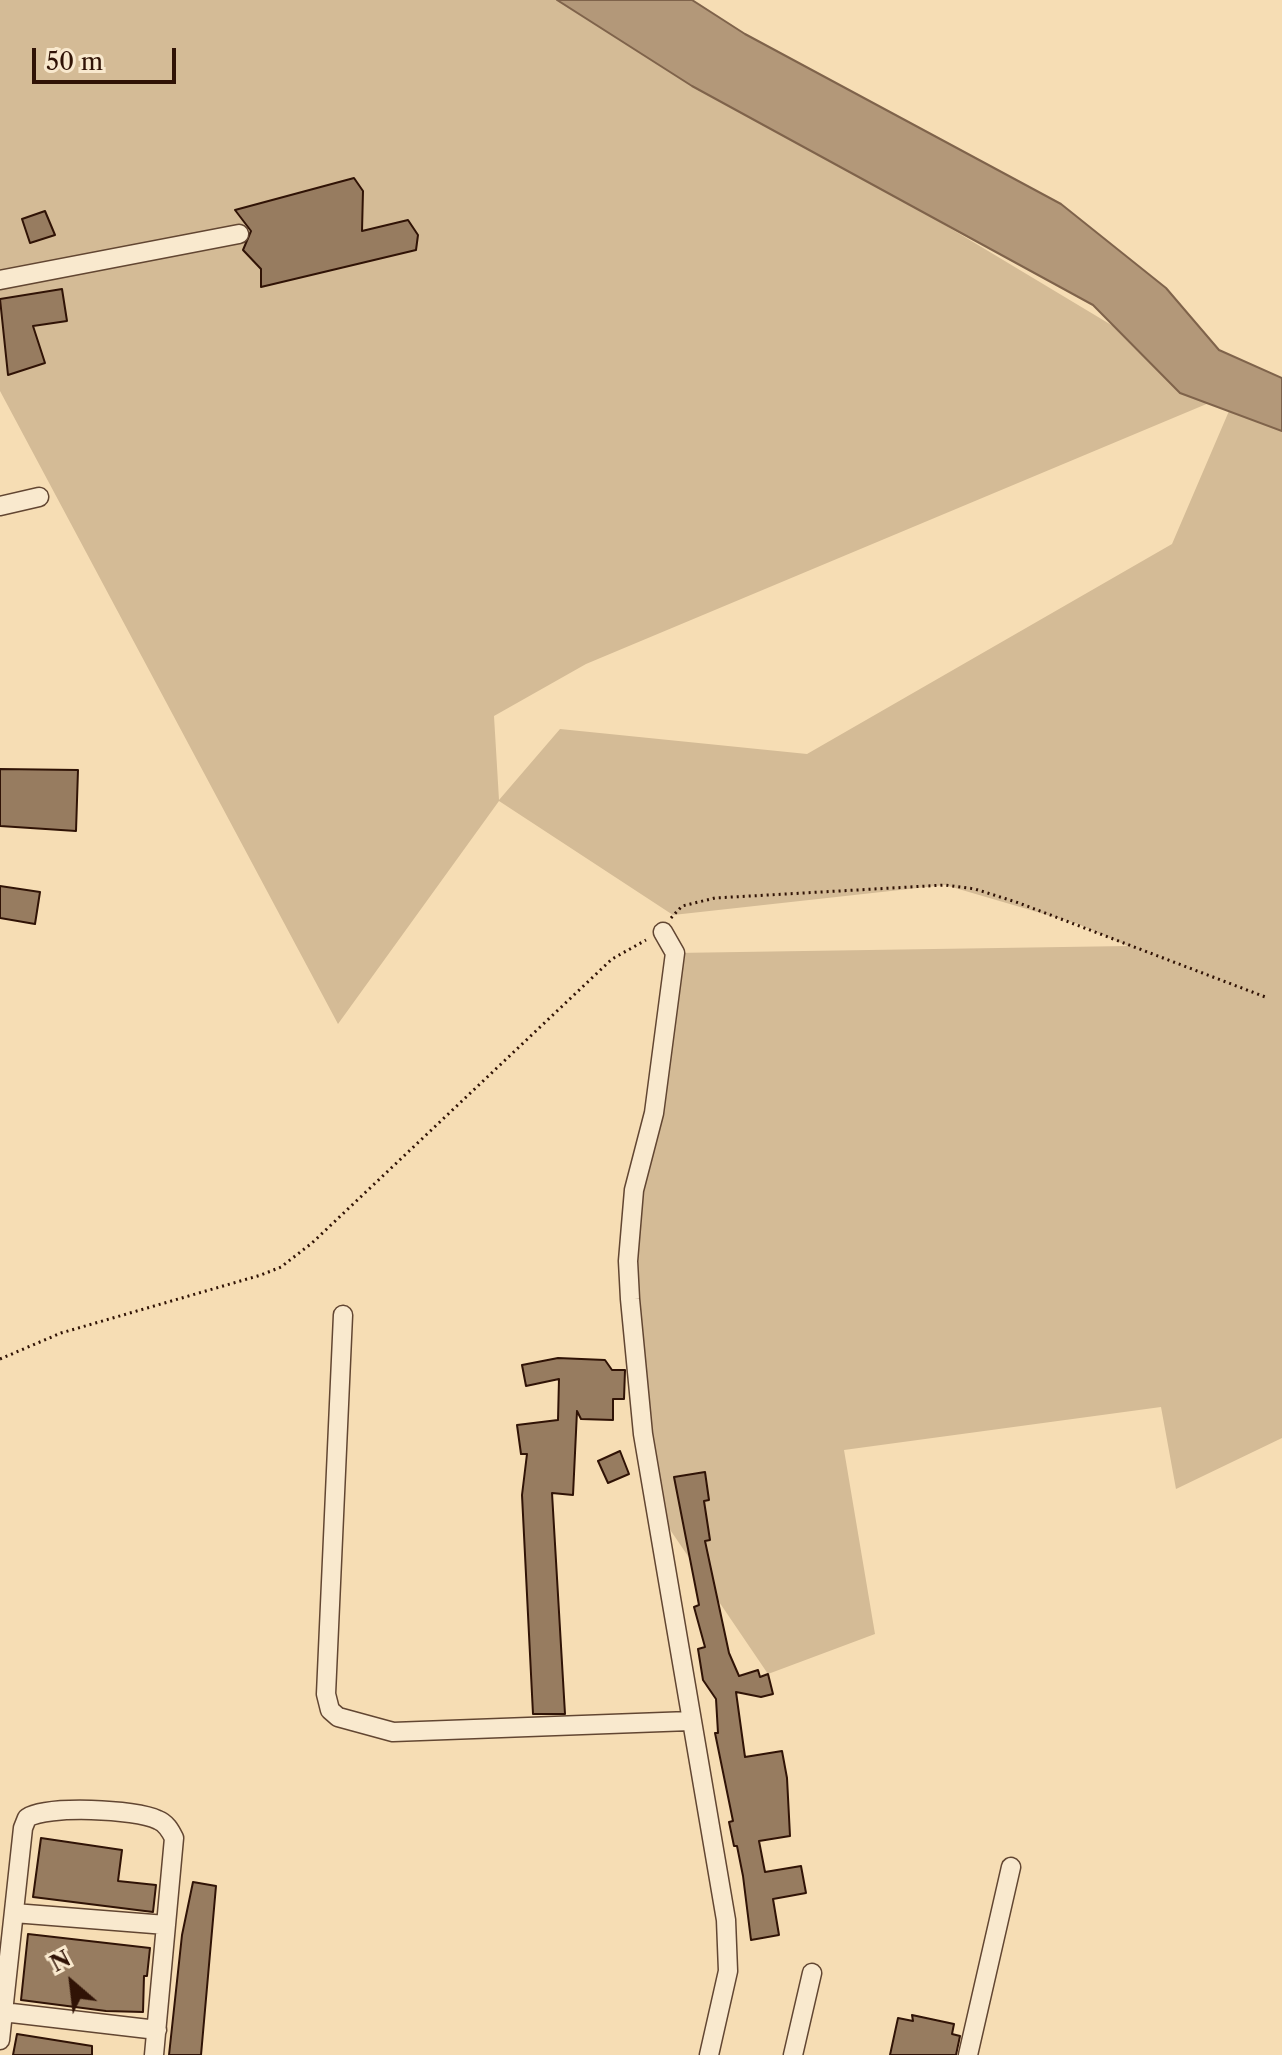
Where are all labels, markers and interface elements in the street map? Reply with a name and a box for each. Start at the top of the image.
scale bar [36,32,180,82]
text: 50 m [46,47,103,76]
north arrow [32,1943,112,2023]
text: N [46,1945,75,1978]

